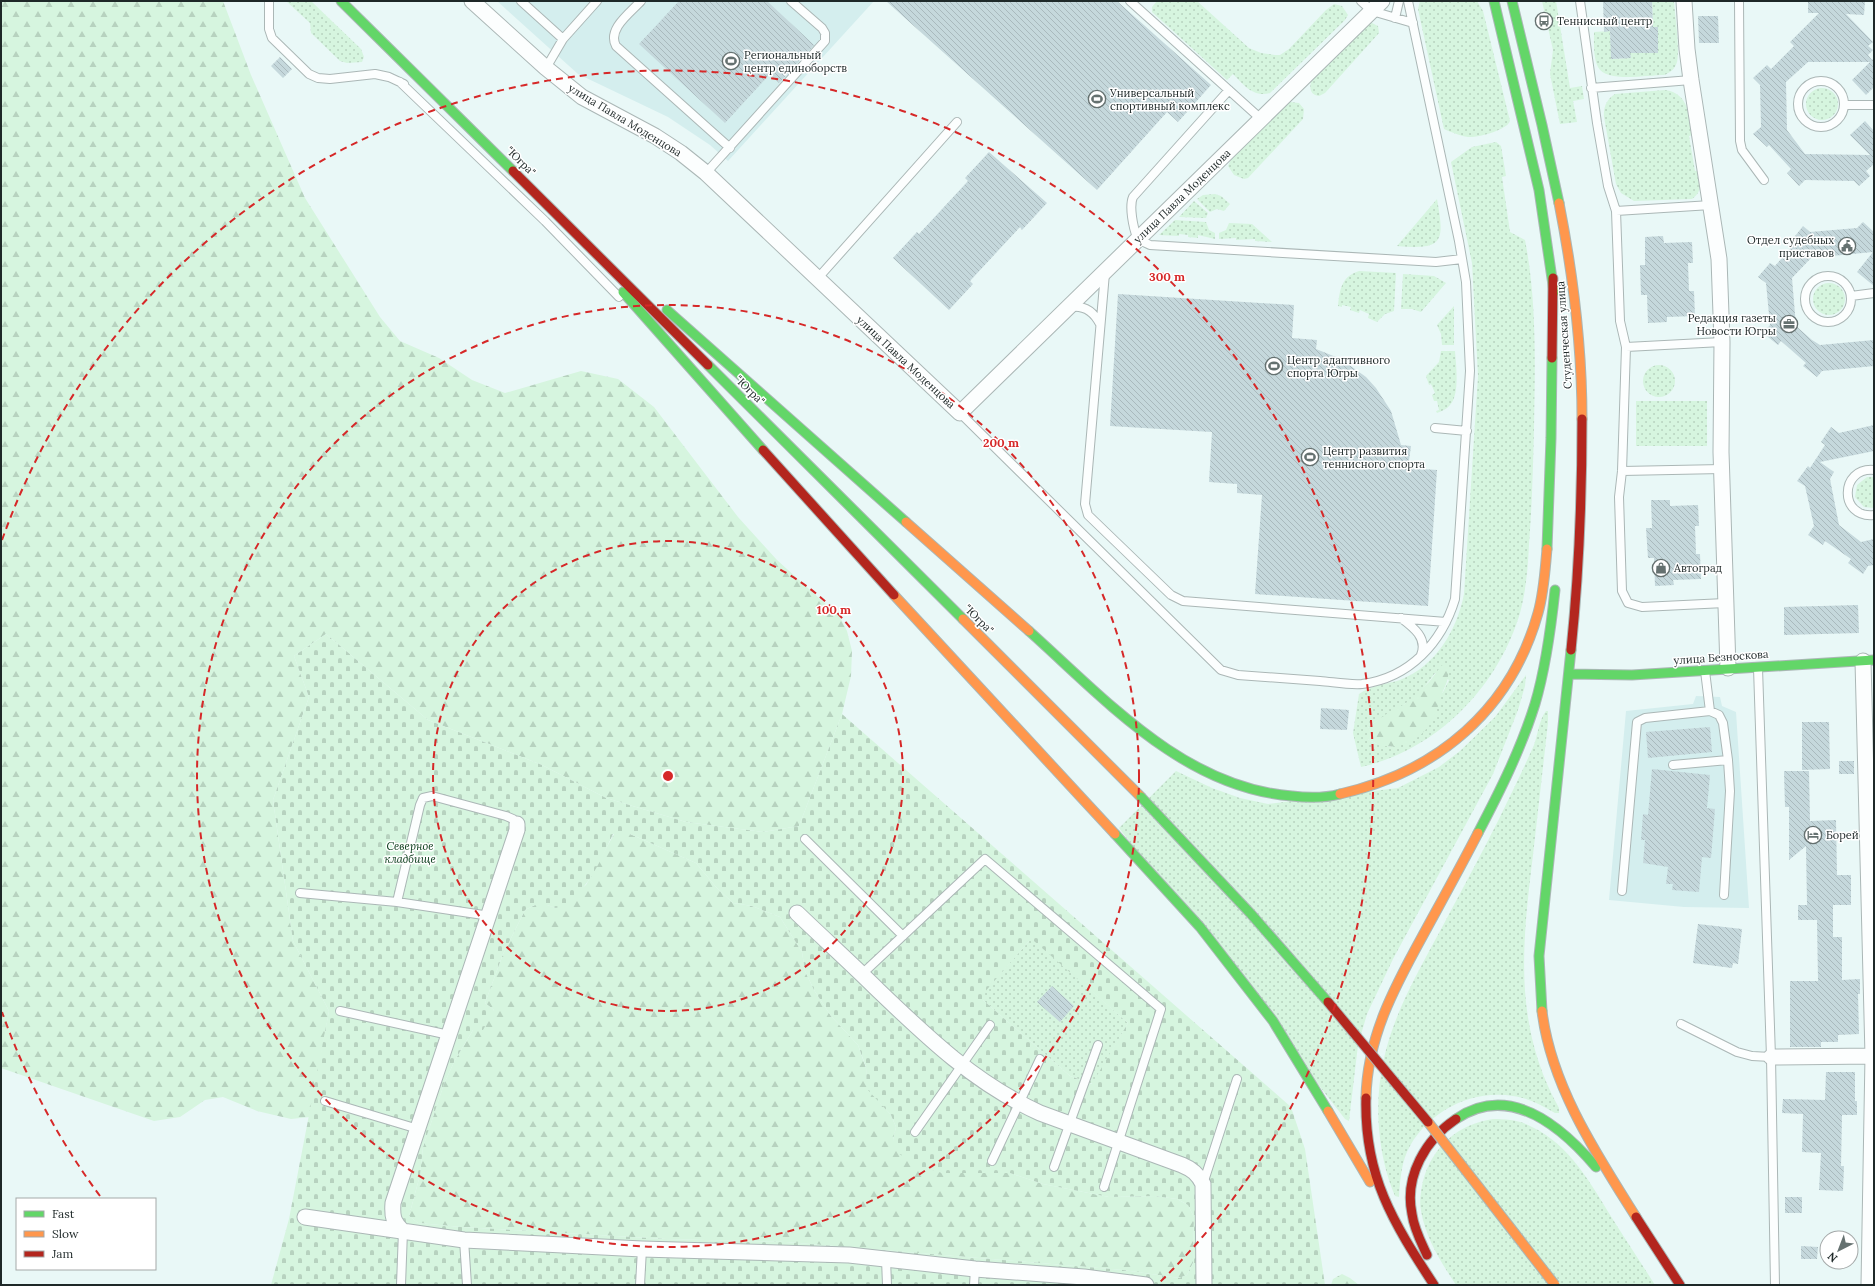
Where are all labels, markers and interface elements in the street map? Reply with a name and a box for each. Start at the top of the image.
bus stop icon: Теннисный центр [1534,11,1554,31]
place label: Теннисный центр [1557,14,1653,28]
place label: Региональный центр единоборств [744,48,847,75]
sports icon: Региональный центр единоборств [721,51,741,71]
street label: улица Павла Моденцова [566,81,684,160]
place label: Универсальный спортивный комплекс [1109,86,1230,113]
sports icon: Универсальный спортивный комплекс [1087,89,1107,109]
street label: "Югра" [503,143,539,179]
street label: улица Павла Моденцова [1130,146,1234,246]
place label: Отдел судебных приставов [1747,233,1834,260]
public building icon: Отдел судебных приставов [1837,236,1857,256]
text: 300 m [1149,269,1185,284]
street label: Студенческая улица [1553,280,1575,389]
place label: Редакция газеты Новости Югры [1688,311,1776,338]
street label: улица Павла Моденцова [854,313,958,412]
office icon: Редакция газеты Новости Югры [1779,314,1799,334]
place label: Центр адаптивного спорта Югры [1287,353,1390,380]
sports icon: Центр адаптивного спорта Югры [1264,356,1284,376]
street label: "Югра" [732,372,768,408]
text: 200 m [983,435,1019,450]
place label: Центр развития теннисного спорта [1323,444,1425,471]
sports icon: Центр развития теннисного спорта [1300,447,1320,467]
shop icon: Автоград [1651,558,1671,578]
place label: Автоград [1673,561,1723,575]
street label: "Югра" [961,601,997,637]
text: 100 m [817,602,851,617]
street label: улица Безноскова [1673,647,1769,667]
centre of rings [661,769,675,783]
hotel icon: Борей [1803,825,1823,845]
place label: Борей [1826,828,1859,842]
park label: Северное кладбище [384,839,436,866]
legend [16,1198,156,1270]
text: Fast [52,1206,75,1221]
text: Slow [52,1226,79,1241]
north arrow [1819,1230,1859,1270]
text: Jam [51,1246,73,1261]
text: N [1824,1249,1840,1265]

